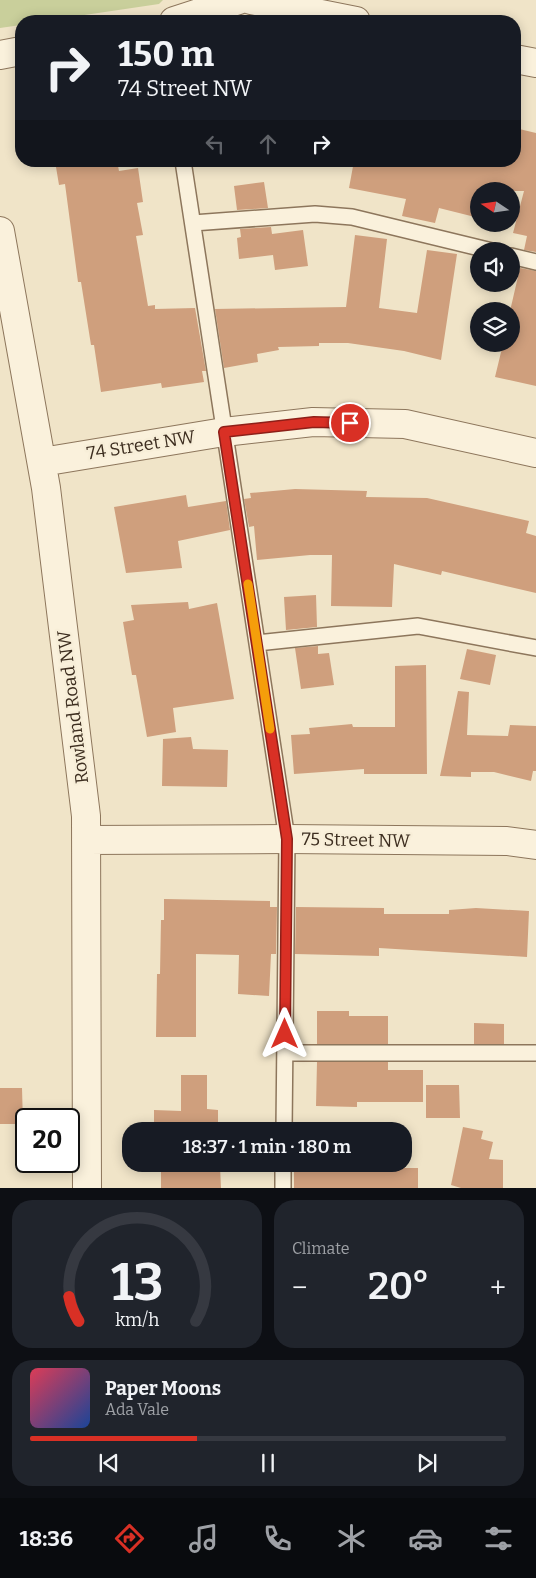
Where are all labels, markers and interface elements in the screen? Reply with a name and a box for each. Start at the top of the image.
text: 150 m [118,33,214,75]
icon: right [35,35,100,100]
text: 74 Street NW [118,75,252,102]
icon: left [201,130,229,158]
icon: ahead [254,130,282,158]
icon: right [307,130,335,158]
north arrow [470,182,520,232]
map controls [470,182,520,352]
button: sound [470,242,520,292]
button: layers [470,302,520,352]
pin [329,402,371,444]
icon: arrive [336,409,364,437]
street label: 74 Street NW [85,425,197,464]
street label: Rowland Road NW [53,629,93,785]
street label: 75 Street NW [302,828,411,852]
position arrow [258,1007,310,1059]
speed limit sign: 20 [15,1108,80,1173]
text: 18:37 · 1 min · 180 m [183,1135,351,1158]
text: Climate [292,1239,350,1258]
text: 13 [111,1251,163,1314]
text: 20° [368,1263,430,1309]
text: − [292,1271,307,1304]
text: + [490,1271,506,1304]
text: km/h [115,1309,159,1331]
text: Paper Moons [105,1377,221,1400]
text: Ada Vale [105,1400,169,1419]
icon: previous [95,1449,123,1477]
icon: pause [254,1449,282,1477]
icon: next [413,1449,441,1477]
icon: directions [112,1521,147,1556]
icon: music [186,1521,221,1556]
icon: phone [260,1521,295,1556]
icon: climate [334,1521,369,1556]
icon: car [408,1521,443,1556]
icon: filters [481,1521,516,1556]
text: 18:36 [19,1525,73,1552]

